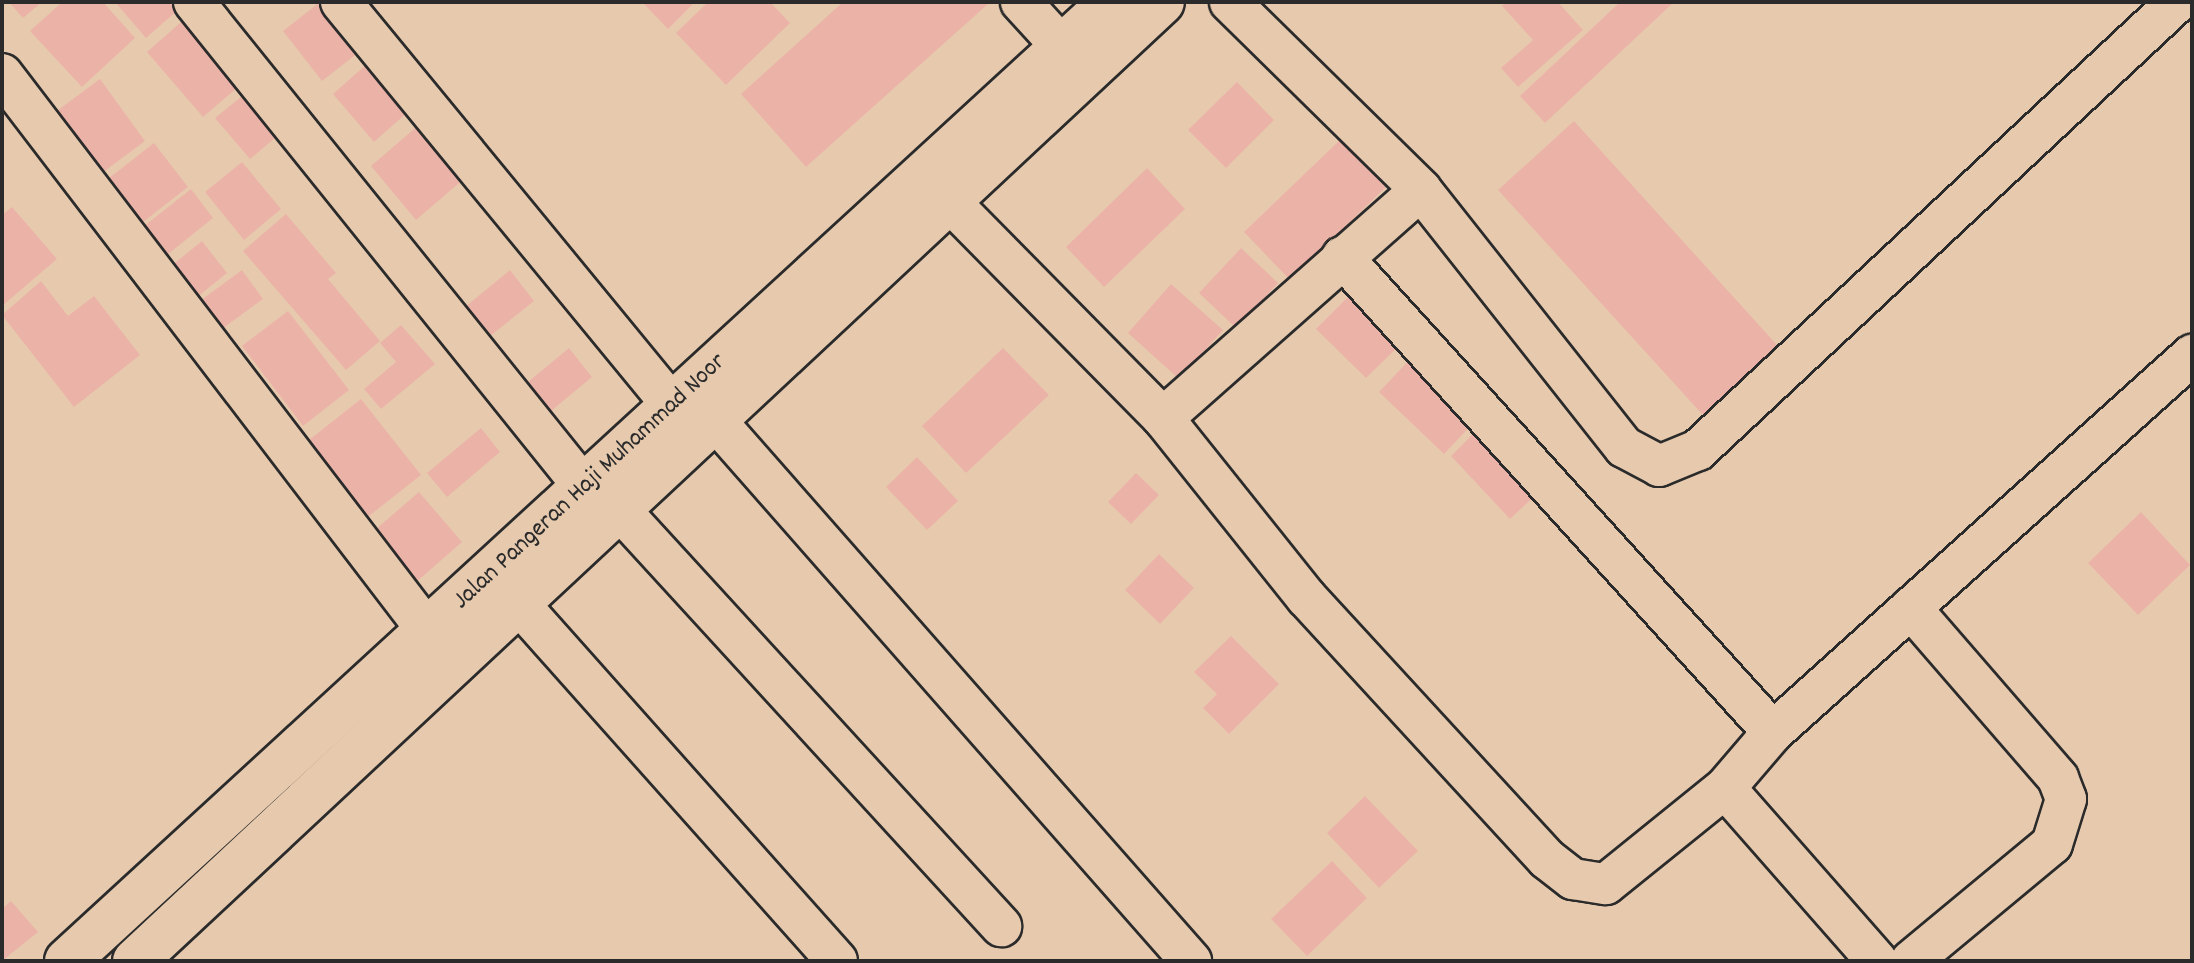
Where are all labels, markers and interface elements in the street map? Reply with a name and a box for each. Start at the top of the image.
street label: Jalan Pangeran Haji Muhammad Noor [447,347,733,617]

